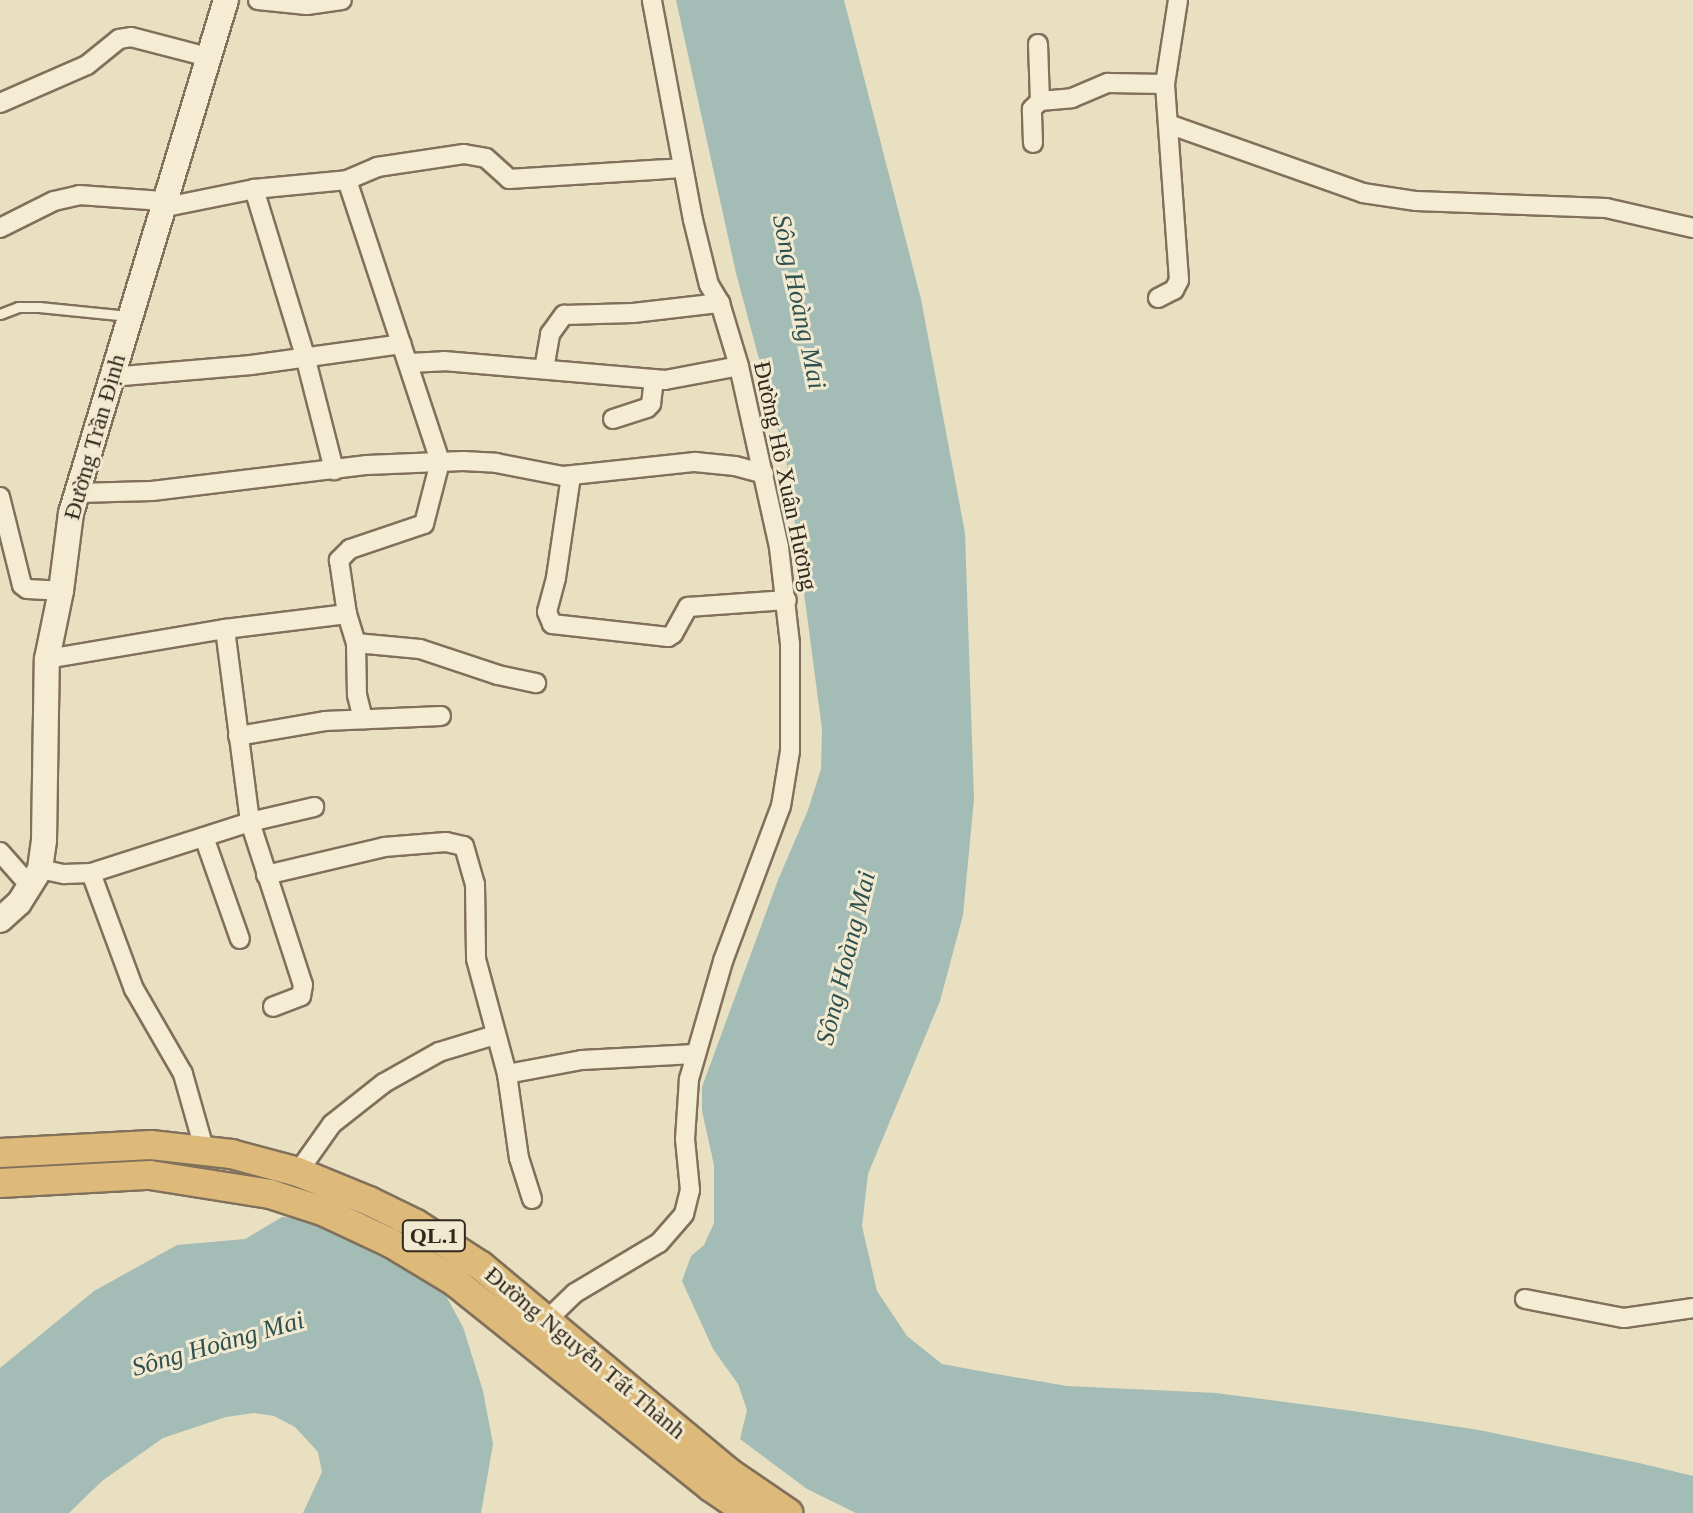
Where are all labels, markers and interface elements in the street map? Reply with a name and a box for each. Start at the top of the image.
water label: Sông Hoàng Mai [765,212,833,392]
street label: Đường Trần Định [58,351,132,523]
street label: Đường Hồ Xuân Hương [747,359,823,593]
water label: Sông Hoàng Mai [809,868,883,1048]
road number: QL.1 [400,1218,468,1254]
street label: Đường Nguyễn Tất Thành [478,1260,692,1446]
water label: Sông Hoàng Mai [128,1305,308,1383]

